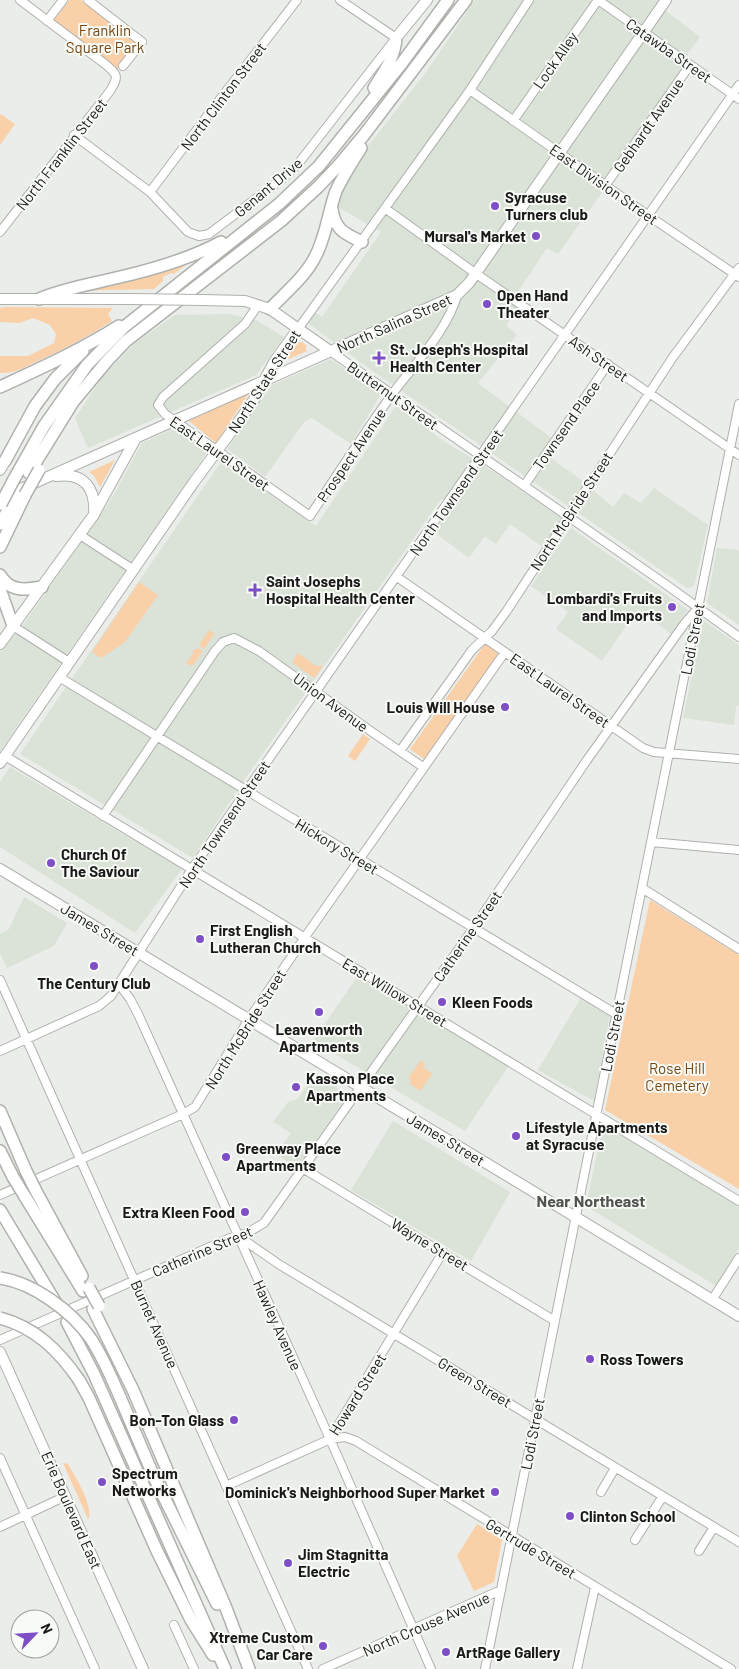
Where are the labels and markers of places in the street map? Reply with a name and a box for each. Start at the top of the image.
place label: Syracuse Turners club [505,188,588,223]
marker: Syracuse Turners club [489,200,501,212]
place label: Mursal's Market [424,227,526,245]
marker: Mursal's Market [530,230,542,242]
place label: Open Hand Theater [497,286,568,321]
marker: Open Hand Theater [481,298,493,310]
place label: St. Joseph's Hospital Health Center [390,340,528,375]
marker: St. Joseph's Hospital Health Center [372,351,386,365]
place label: Saint Josephs Hospital Health Center [266,572,415,607]
marker: Saint Josephs Hospital Health Center [248,583,262,597]
place label: Lombardi's Fruits and Imports [547,589,662,624]
marker: Lombardi's Fruits and Imports [666,601,678,613]
place label: Louis Will House [387,698,495,716]
marker: Louis Will House [499,701,511,713]
place label: Church Of The Saviour [61,845,140,880]
marker: Church Of The Saviour [45,857,57,869]
place label: First English Lutheran Church [210,921,321,956]
marker: First English Lutheran Church [194,933,206,945]
marker: The Century Club [88,960,100,972]
place label: The Century Club [37,974,151,992]
place label: Kleen Foods [452,993,533,1011]
marker: Kleen Foods [436,996,448,1008]
marker: Leavenworth Apartments [313,1006,325,1018]
place label: Leavenworth Apartments [275,1020,363,1055]
place label: Kasson Place Apartments [306,1069,395,1104]
marker: Kasson Place Apartments [290,1081,302,1093]
place label: Lifestyle Apartments at Syracuse [526,1118,668,1153]
marker: Lifestyle Apartments at Syracuse [510,1130,522,1142]
place label: Greenway Place Apartments [236,1139,341,1174]
marker: Greenway Place Apartments [220,1151,232,1163]
place label: Extra Kleen Food [123,1203,235,1221]
marker: Extra Kleen Food [239,1206,251,1218]
place label: Ross Towers [600,1350,684,1368]
marker: Ross Towers [584,1353,596,1365]
place label: Bon-Ton Glass [130,1411,224,1429]
marker: Bon-Ton Glass [228,1414,240,1426]
place label: Spectrum Networks [112,1464,178,1499]
marker: Spectrum Networks [96,1476,108,1488]
place label: Dominick's Neighborhood Super Market [225,1483,485,1501]
marker: Dominick's Neighborhood Super Market [489,1486,501,1498]
place label: Clinton School [580,1507,675,1525]
marker: Clinton School [564,1510,576,1522]
place label: Jim Stagnitta Electric [298,1545,388,1580]
marker: Jim Stagnitta Electric [282,1557,294,1569]
place label: Xtreme Custom Car Care [209,1628,313,1663]
marker: Xtreme Custom Car Care [317,1640,329,1652]
place label: ArtRage Gallery [456,1643,561,1661]
marker: ArtRage Gallery [440,1646,452,1658]

